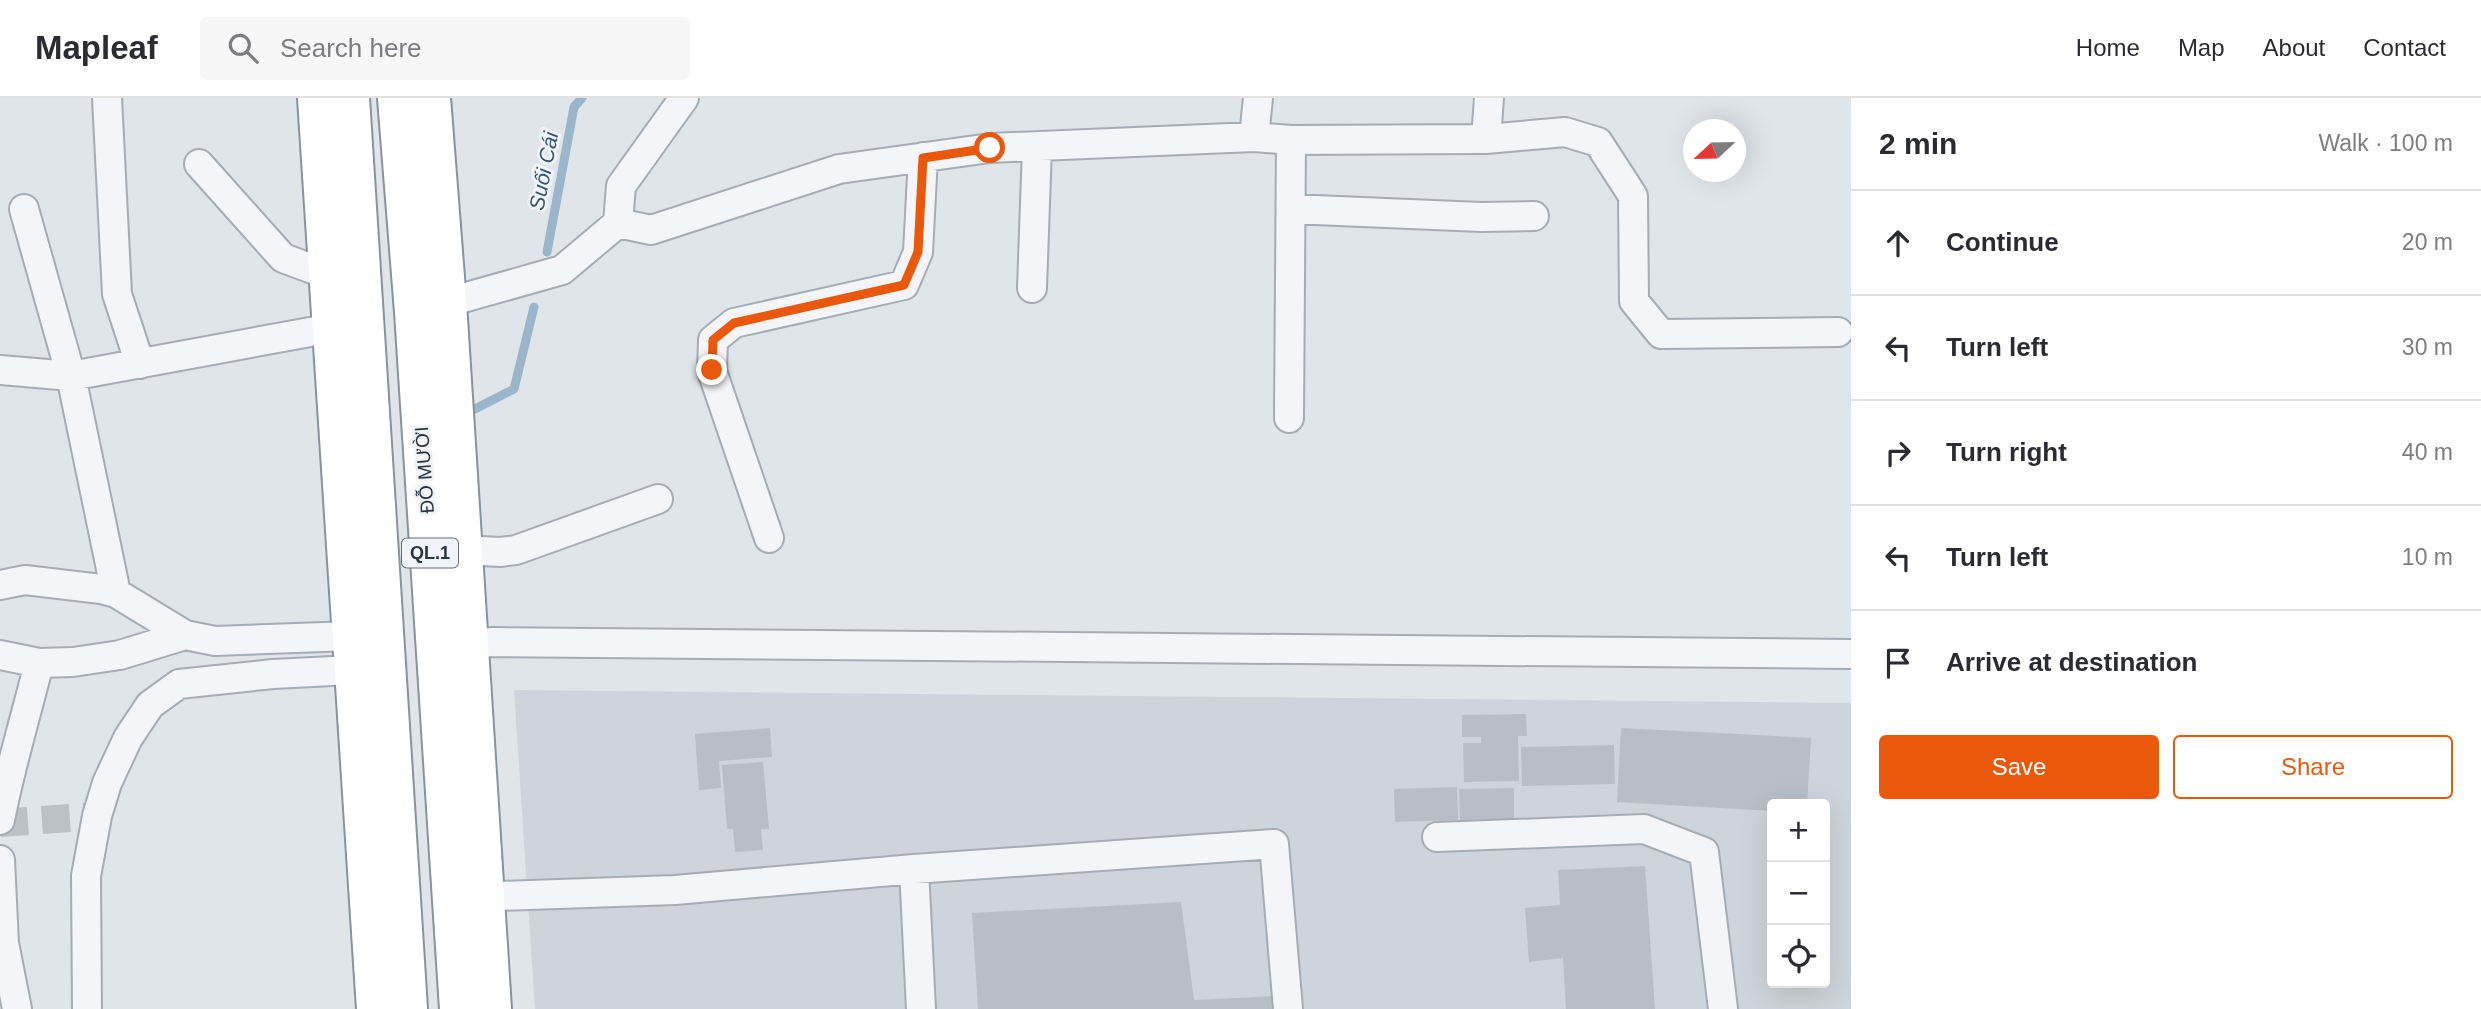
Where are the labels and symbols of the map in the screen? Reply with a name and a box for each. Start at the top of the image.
north arrow [1683,119,1746,182]
water label: Suối Cái [525,128,563,212]
route start [974,132,1005,163]
route end [696,354,727,385]
street label: ĐỖ MƯỜI [411,426,438,514]
road number: QL.1 [402,538,458,568]

